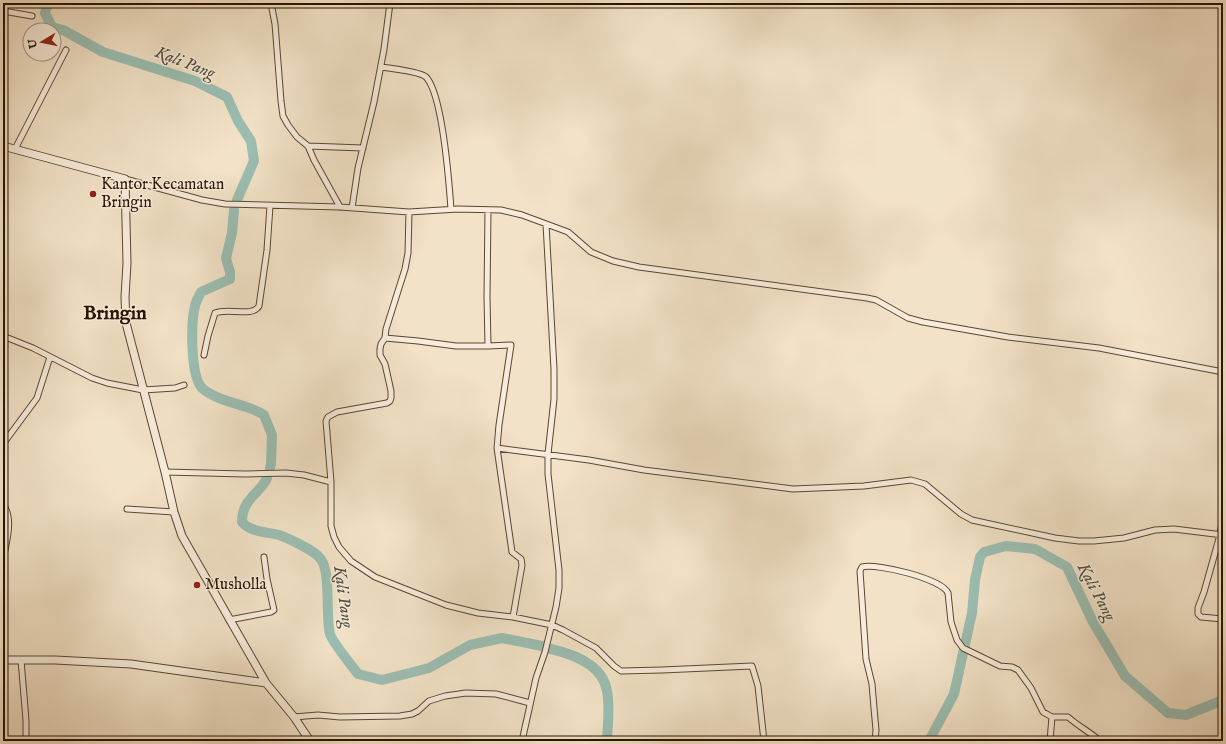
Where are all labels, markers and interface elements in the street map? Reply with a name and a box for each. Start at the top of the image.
north arrow [22,22,62,62]
text: U [25,37,41,50]
water label: Kali Pang [151,42,219,85]
place label: Kantor Kecamatan Bringin [101,175,225,213]
marker: Kantor Kecamatan Bringin [88,189,98,199]
district label: Bringin [83,301,147,326]
water label: Kali Pang [1072,559,1121,626]
water label: Kali Pang [328,564,358,631]
place label: Musholla [205,575,267,595]
marker: Musholla [192,580,202,590]

